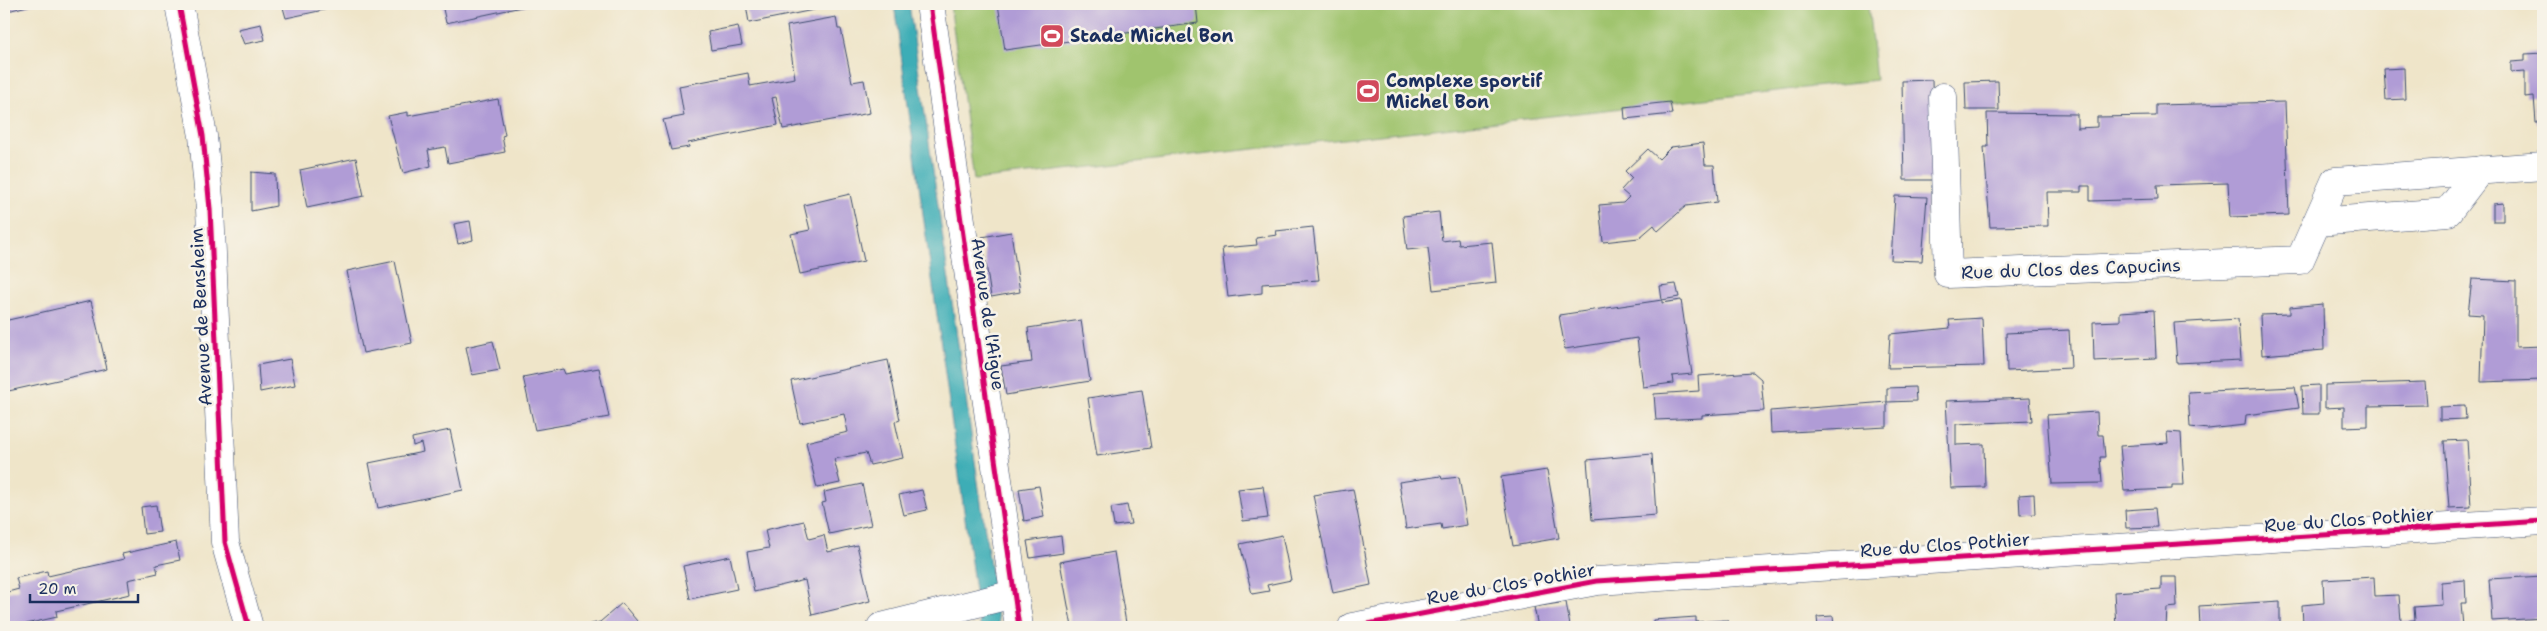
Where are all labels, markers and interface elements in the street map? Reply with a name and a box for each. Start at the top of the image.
sports icon: Stade Michel Bon [1039,23,1065,49]
place label: Stade Michel Bon [1070,24,1233,48]
place label: Complexe sportif Michel Bon [1386,69,1543,114]
sports icon: Complexe sportif Michel Bon [1355,78,1381,104]
street label: Avenue de Bensheim [184,227,218,407]
street label: Avenue de l'Aigue [965,236,1011,392]
street label: Rue du Clos des Capucins [1961,253,2181,285]
street label: Rue du Clos Pothier [2263,502,2435,538]
street label: Rue du Clos Pothier [1859,527,2031,563]
street label: Rue du Clos Pothier [1425,557,1597,611]
scale bar [30,571,138,603]
text: 20 m [38,579,77,599]

